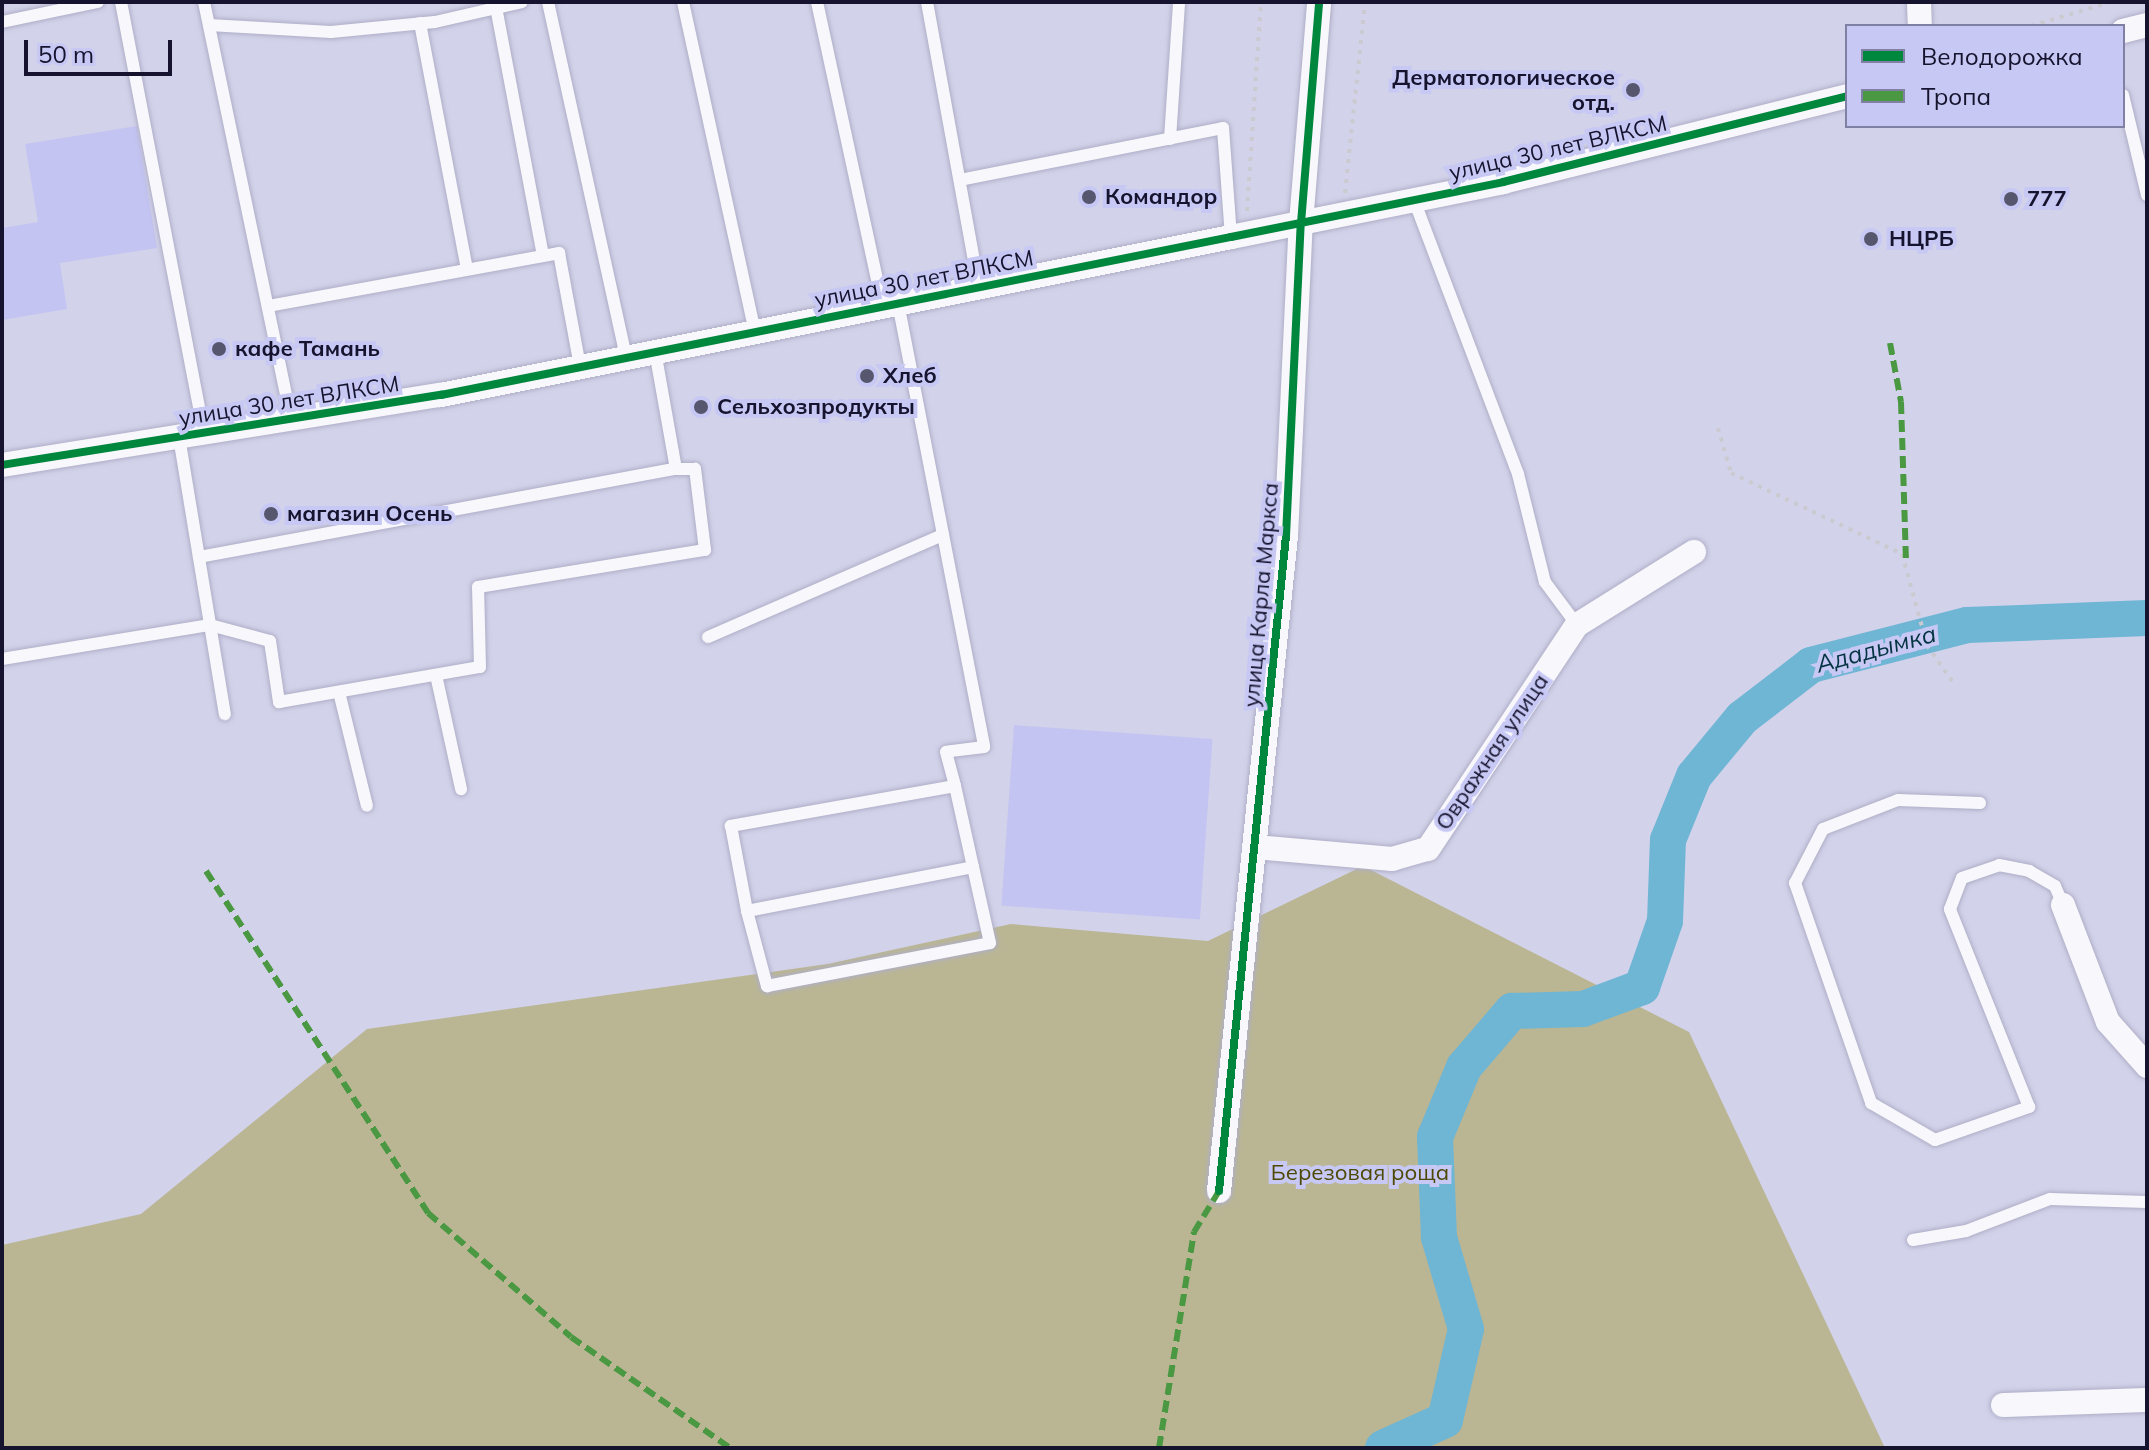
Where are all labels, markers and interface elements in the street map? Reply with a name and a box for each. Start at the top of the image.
scale bar [28,24,176,74]
legend [1845,24,2125,128]
text: 50 m [38,39,94,69]
text: Велодорожка [1921,41,2083,71]
place label: Дерматологическое отд. [1392,64,1615,116]
marker: Дерматологическое отд. [1622,79,1644,101]
text: Тропа [1921,81,1991,111]
street label: улица 30 лет ВЛКСМ [1447,110,1669,186]
place label: Командор [1105,184,1217,210]
place label: 777 [2027,186,2067,212]
marker: Командор [1080,188,1098,206]
marker: 777 [2002,190,2020,208]
place label: НЦРБ [1889,226,1954,252]
marker: НЦРБ [1860,228,1882,250]
street label: улица 30 лет ВЛКСМ [812,245,1036,313]
place label: кафе Тамань [235,336,380,362]
marker: кафе Тамань [210,340,228,358]
place label: Хлеб [883,363,937,389]
marker: Хлеб [858,367,876,385]
street label: улица 30 лет ВЛКСМ [177,371,401,431]
place label: Сельхозпродукты [717,394,915,420]
marker: Сельхозпродукты [692,398,710,416]
street label: улица Карла Маркса [1238,482,1284,708]
place label: магазин Осень [287,501,452,527]
marker: магазин Осень [262,505,280,523]
water label: Ададымка [1813,619,1939,679]
street label: Овражная улица [1430,669,1554,835]
park label: Березовая роща [1271,1160,1449,1186]

